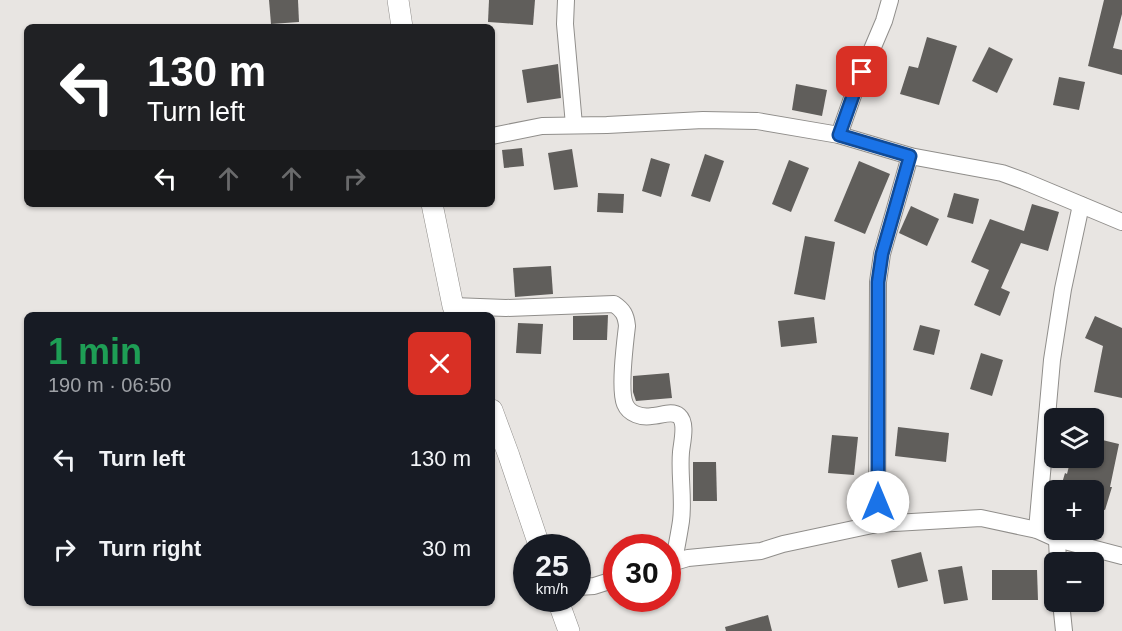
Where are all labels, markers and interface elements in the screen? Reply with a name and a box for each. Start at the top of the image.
pin [836,46,887,97]
icon: left [48,48,126,126]
text: 130 m [147,48,266,95]
icon: arrive [845,55,878,88]
text: Turn left [147,97,245,127]
icon: left [149,162,182,195]
icon: ahead [212,162,245,195]
icon: ahead [275,162,308,195]
icon: right [338,162,371,195]
text: 1 min [48,331,142,372]
button: close [408,332,471,395]
text: 190 m · 06:50 [48,374,171,396]
map controls [1044,408,1104,612]
button: layers [1044,408,1104,468]
icon: left [48,443,81,476]
text: Turn left [99,446,185,471]
text: 130 m [410,446,471,471]
position arrow [846,470,910,534]
button: + [1044,480,1104,540]
icon: right [48,533,81,566]
speed limit sign: 30 [603,534,681,612]
text: Turn right [99,536,201,561]
text: 30 m [422,536,471,561]
text: 25 [535,549,569,582]
button: − [1044,552,1104,612]
text: km/h [536,580,568,597]

